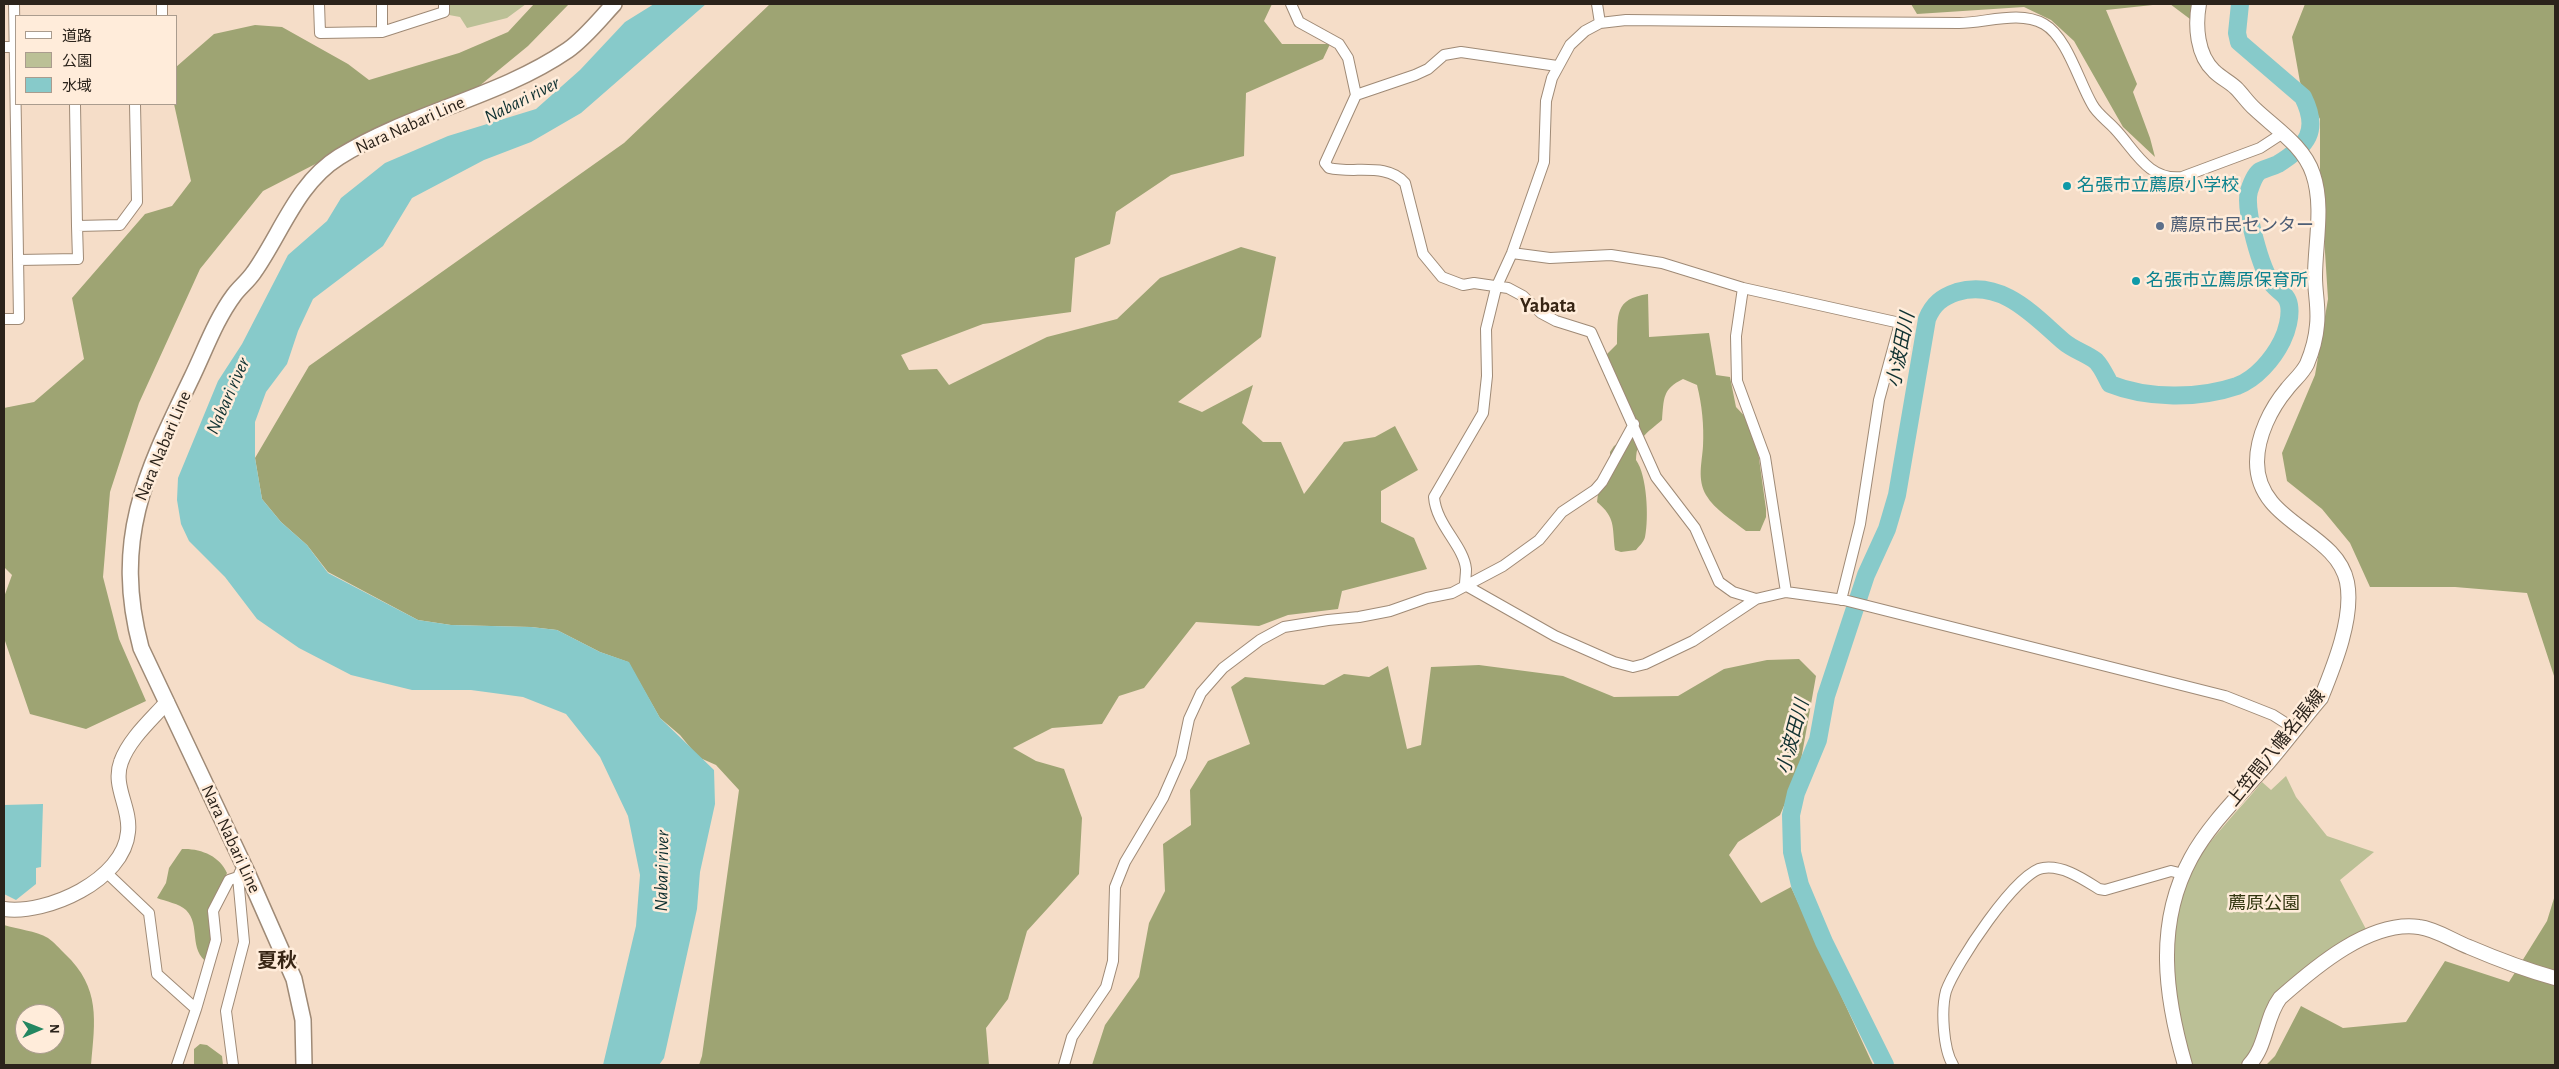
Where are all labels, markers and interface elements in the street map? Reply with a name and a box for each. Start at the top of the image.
legend [15,15,178,105]
text: 道路 [62,29,92,44]
text: 公園 [62,54,92,69]
water label: Nabari river [481,71,563,129]
text: 水域 [62,79,92,94]
street label: Nara Nabari Line [352,91,468,159]
place label: 名張市立薦原小学校 [2077,175,2239,197]
marker: 名張市立薦原小学校 [2061,180,2073,192]
place label: 薦原市民センター [2170,215,2314,237]
marker: 薦原市民センター [2154,220,2166,232]
place label: 名張市立薦原保育所 [2146,270,2308,292]
marker: 名張市立薦原保育所 [2130,275,2142,287]
district label: Yabata [1520,294,1576,318]
water label: 小波田川 [1883,311,1919,389]
water label: Nabari river [201,354,255,438]
street label: Nara Nabari Line [130,388,196,504]
street label: 上笠間八幡名張線 [2222,685,2330,811]
water label: 小波田川 [1772,697,1814,777]
street label: Nara Nabari Line [196,781,266,897]
water label: Nabari river [650,830,674,912]
park label: 薦原公園 [2228,893,2300,915]
district label: 夏秋 [257,949,297,973]
north arrow [15,1004,65,1054]
text: N [47,1024,61,1034]

